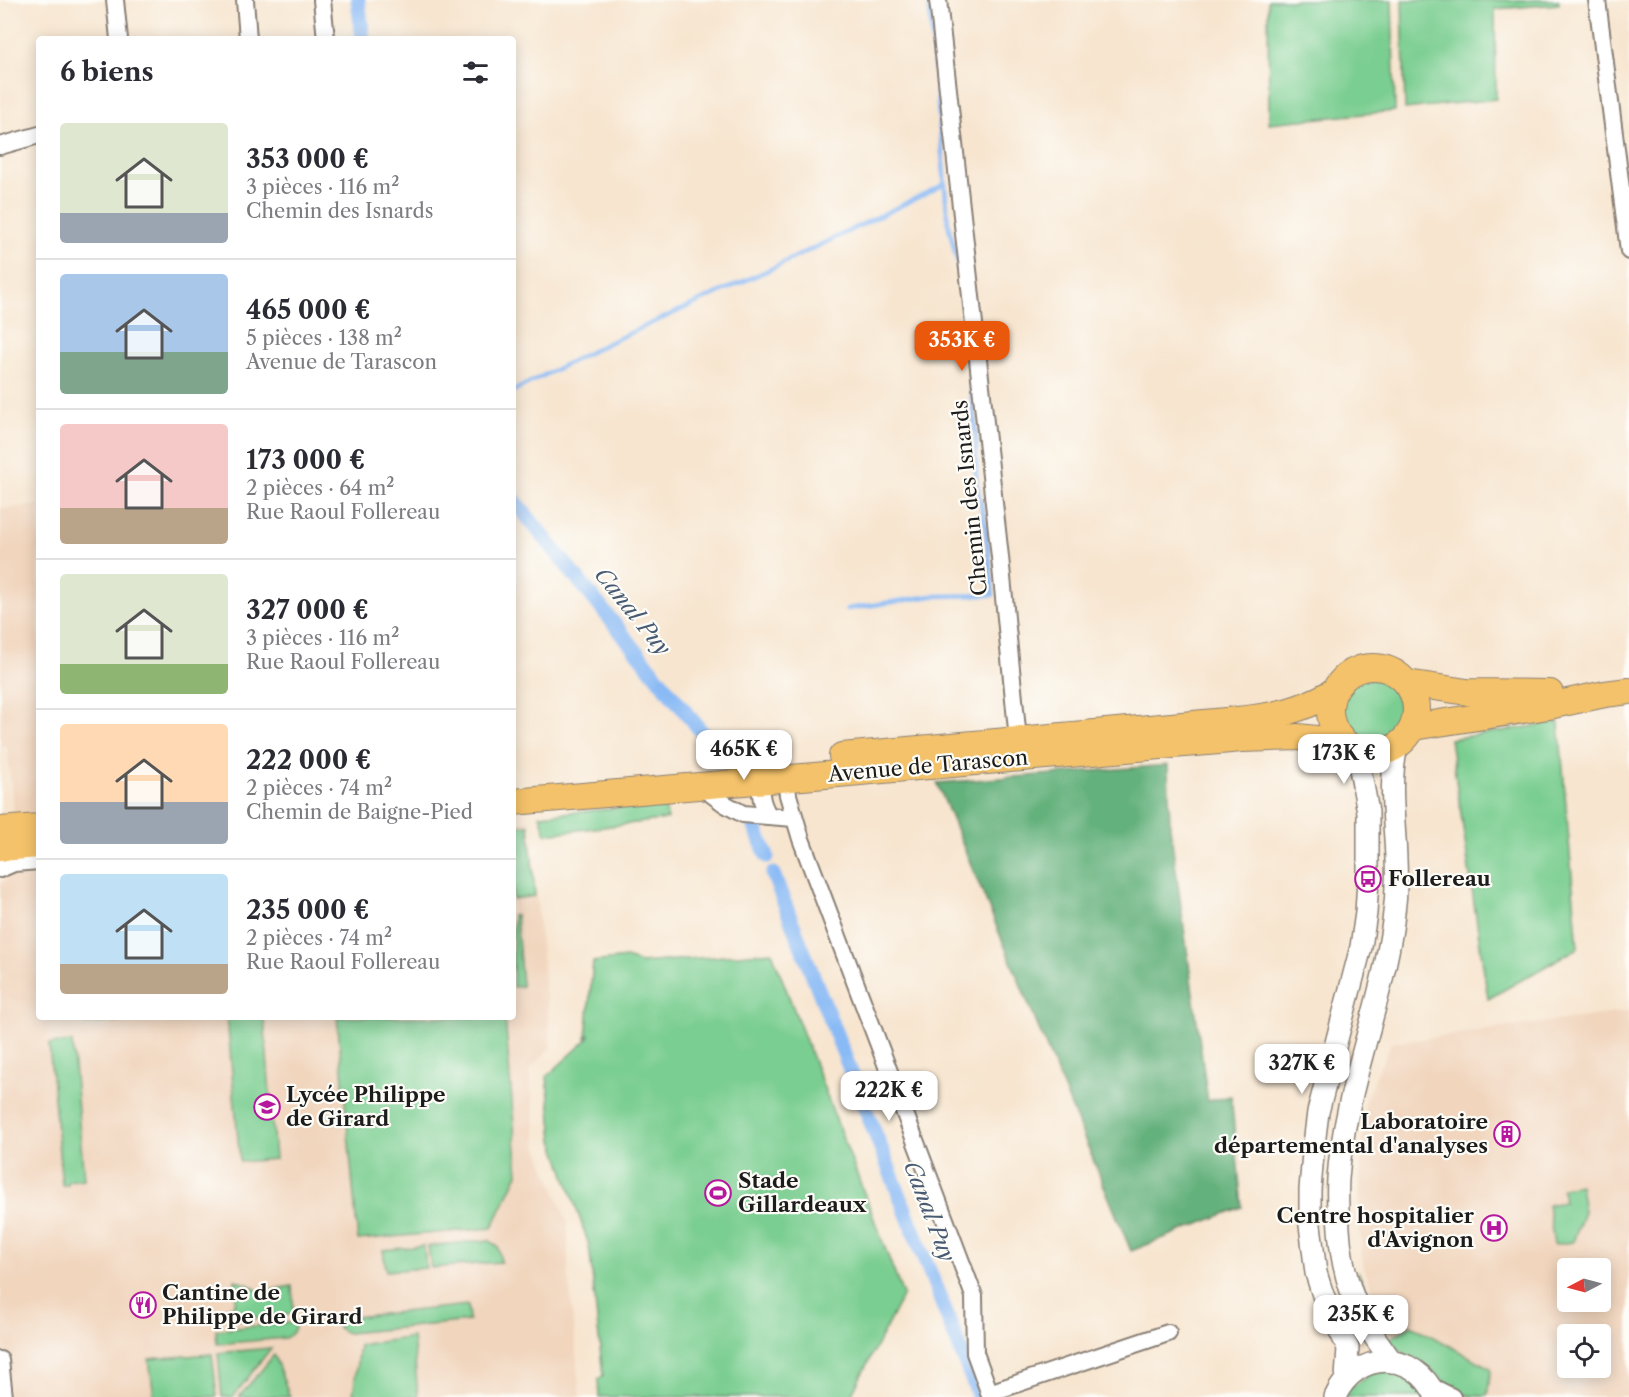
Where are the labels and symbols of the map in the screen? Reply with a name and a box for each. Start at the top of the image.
pin: 353K € [913,321,1011,372]
street label: Chemin des Isnards [947,399,992,597]
water label: Canal Puy [589,562,676,661]
pin: 465K € [695,730,793,781]
pin: 173K € [1295,734,1393,785]
street label: Avenue de Tarascon [826,744,1029,787]
bus stop icon: Follereau [1353,864,1383,894]
place label: Follereau [1388,866,1491,891]
pin: 327K € [1253,1044,1351,1095]
pin: 222K € [840,1071,938,1122]
place label: Lycée Philippe de Girard [286,1082,446,1131]
school or university icon: Lycée Philippe de Girard [252,1092,282,1122]
place label: Laboratoire départemental d'analyses [1214,1109,1488,1158]
building icon: Laboratoire départemental d'analyses [1492,1119,1522,1149]
water label: Canal Puy [898,1157,961,1265]
place label: Stade Gillardeaux [738,1168,867,1217]
sports icon: Stade Gillardeaux [703,1178,733,1208]
place label: Centre hospitalier d'Avignon [1277,1203,1475,1252]
hospital icon: Centre hospitalier d'Avignon [1479,1213,1509,1243]
north arrow [1557,1258,1611,1312]
place label: Cantine de Philippe de Girard [162,1280,362,1329]
restaurant icon: Cantine de Philippe de Girard [128,1290,158,1320]
pin: 235K € [1312,1295,1410,1346]

